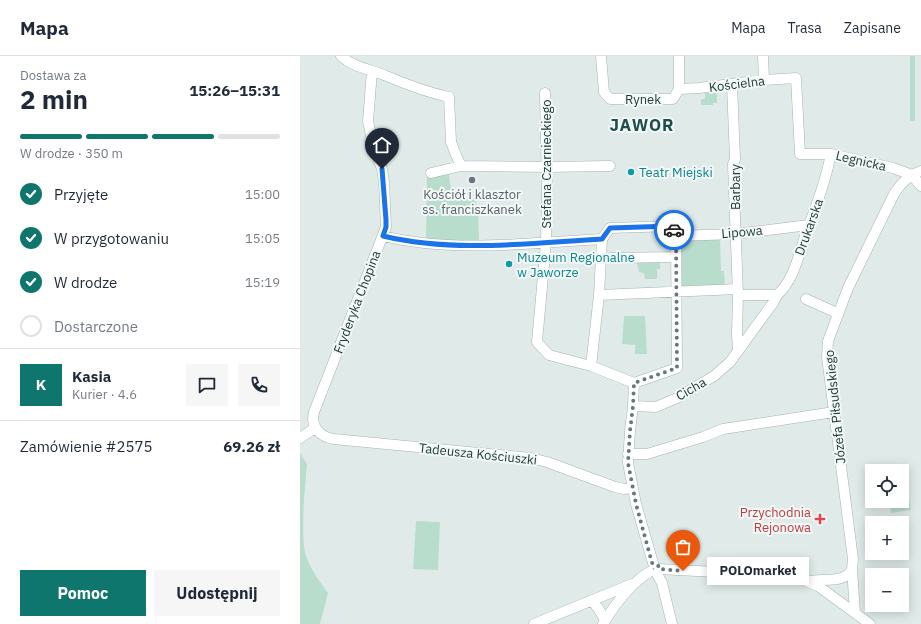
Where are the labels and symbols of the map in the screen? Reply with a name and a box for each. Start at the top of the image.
street label: Kościelna [708,72,766,96]
street label: Rynek [625,91,661,108]
street label: Stefana Czarnieckiego [538,99,555,229]
district label: JAWOR [609,114,675,136]
pin [365,128,399,169]
street label: Legnicka [834,147,888,175]
street label: Barbary [727,163,744,210]
place label: Teatr Miejski [639,164,713,181]
marker: Teatr Miejski [626,167,636,177]
marker: Kościół i klasztor ss. franciszkanek [467,175,477,185]
place label: Kościół i klasztor ss. franciszkanek [422,186,522,218]
street label: Drukarska [791,196,827,258]
courier [654,210,694,250]
street label: Lipowa [721,222,763,242]
street label: Fryderyka Chopina [330,248,384,356]
place label: Muzeum Regionalne w Jaworze [517,249,635,281]
marker: Muzeum Regionalne w Jaworze [504,259,514,269]
street label: Józefa Piłsudskiego [821,349,849,465]
street label: Cicha [673,374,709,404]
street label: Tadeusza Kościuszki [418,439,538,469]
place label: Przychodnia Rejonowa [740,504,811,536]
marker: Przychodnia Rejonowa [814,513,826,525]
pin [666,530,700,571]
callout: POLOmarket [707,557,809,585]

